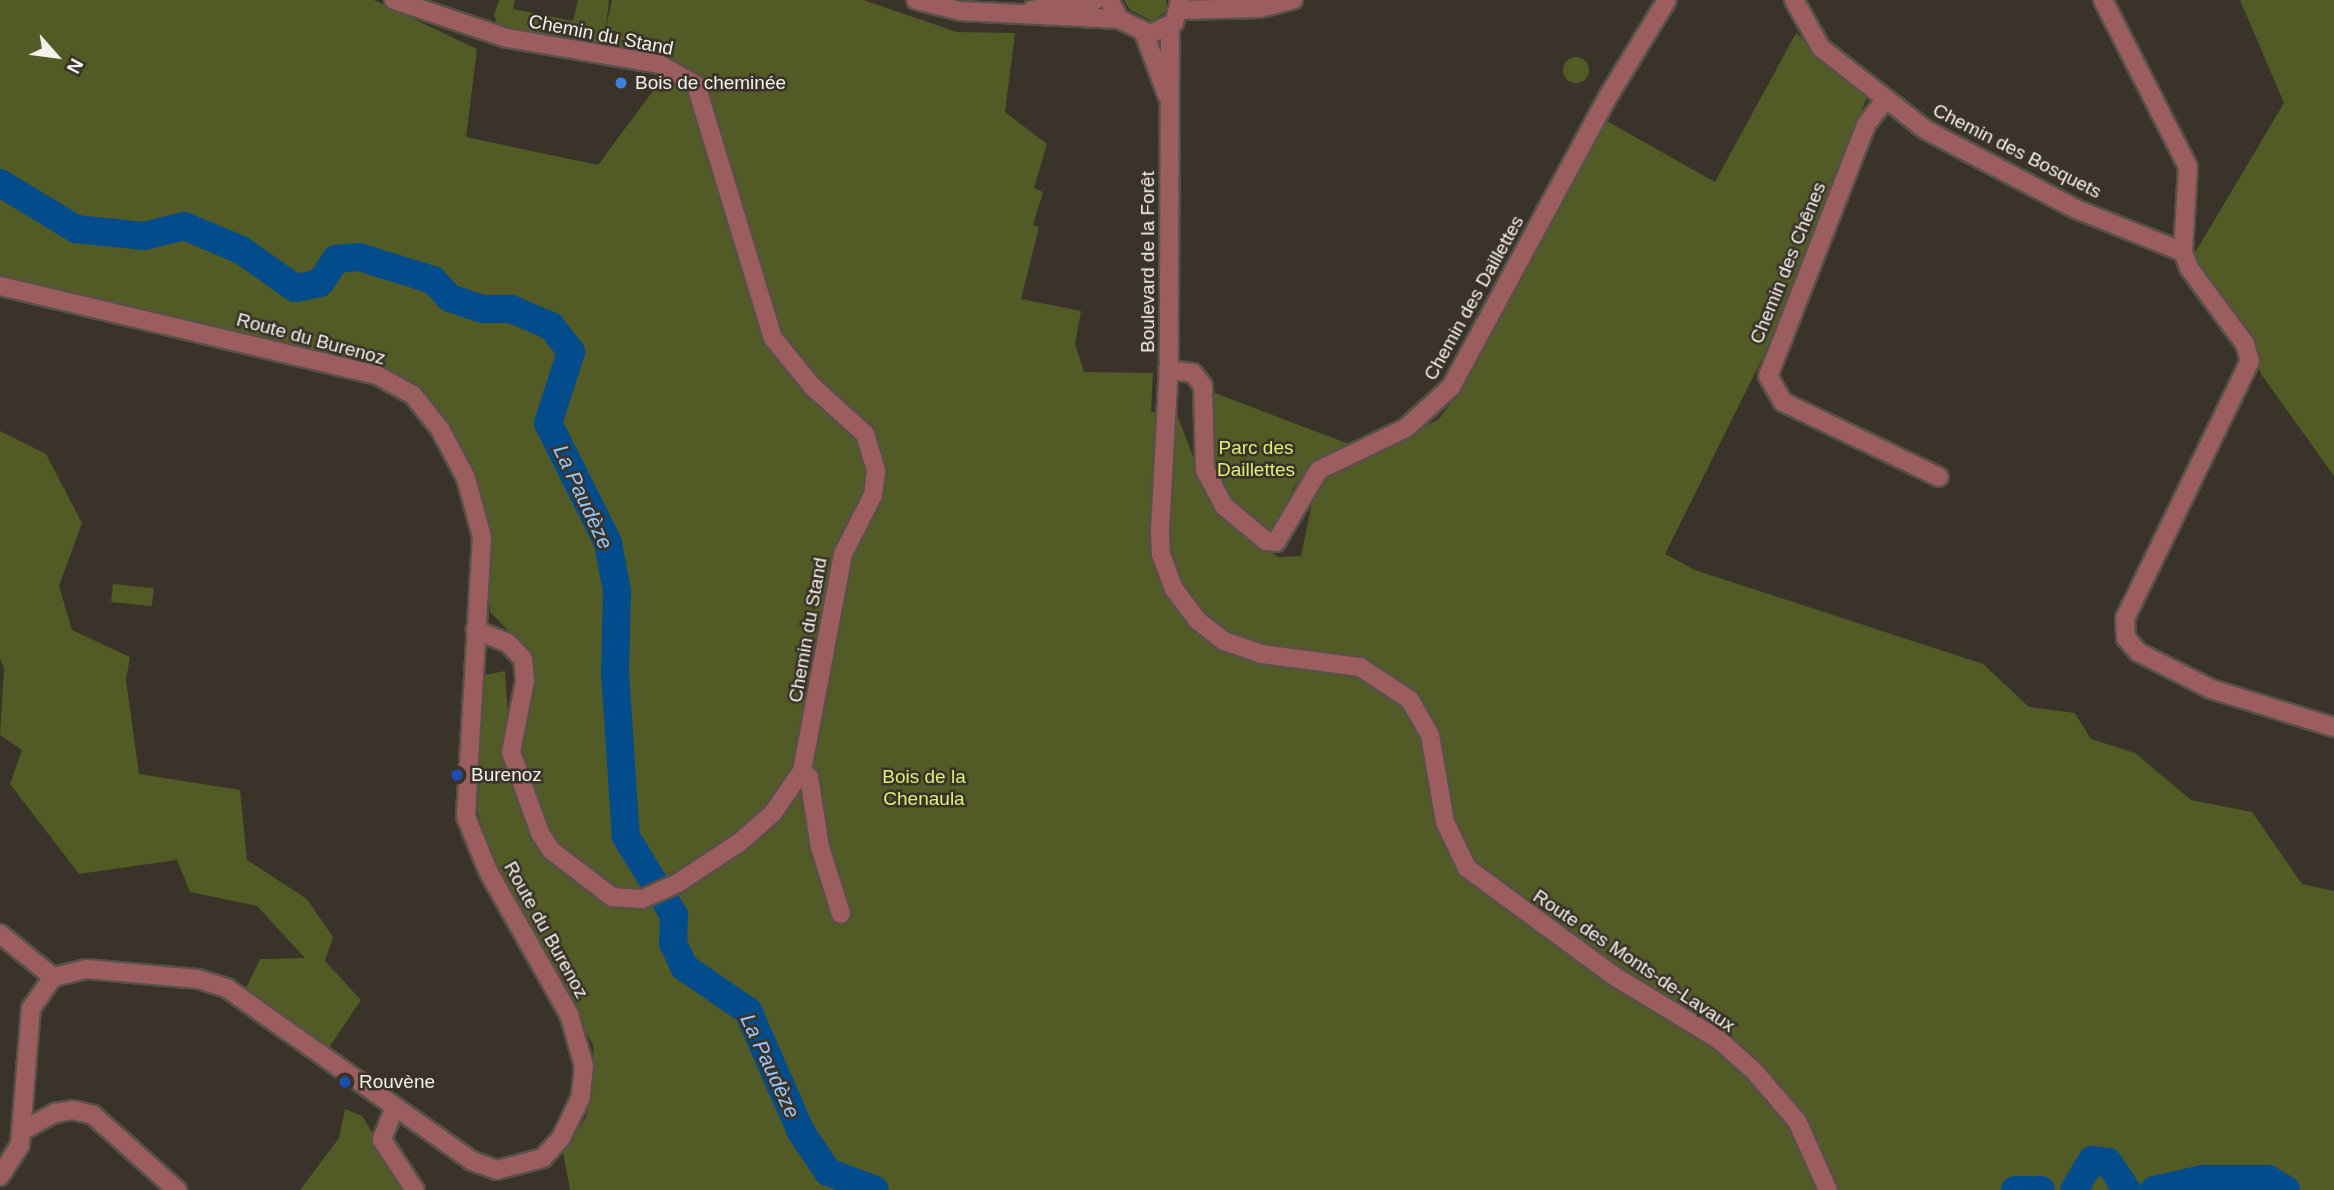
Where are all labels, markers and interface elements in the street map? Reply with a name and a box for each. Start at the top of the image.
street label: Chemin du Stand [527,10,675,60]
north arrow [21,21,91,91]
text: N [62,55,87,77]
place label: Bois de cheminée [635,72,786,94]
marker: Bois de cheminée [613,75,629,91]
street label: Chemin des Bosquets [1929,99,2105,203]
street label: Boulevard de la Forêt [1137,171,1159,353]
street label: Chemin des Chênes [1745,179,1831,347]
street label: Chemin des Daillettes [1419,212,1529,384]
street label: Route du Burenoz [234,308,388,370]
park label: Parc des Daillettes [1217,437,1295,481]
water label: La Paudèze [548,441,618,553]
street label: Chemin du Stand [784,556,832,704]
place label: Burenoz [471,764,542,786]
park label: Bois de la Chenaula [882,766,966,810]
marker: Burenoz [449,767,465,783]
street label: Route du Burenoz [499,857,593,1003]
street label: Route des Monts-de-Lavaux [1529,885,1739,1037]
water label: La Paudèze [735,1010,805,1122]
place label: Rouvène [359,1071,435,1093]
marker: Rouvène [337,1074,353,1090]

